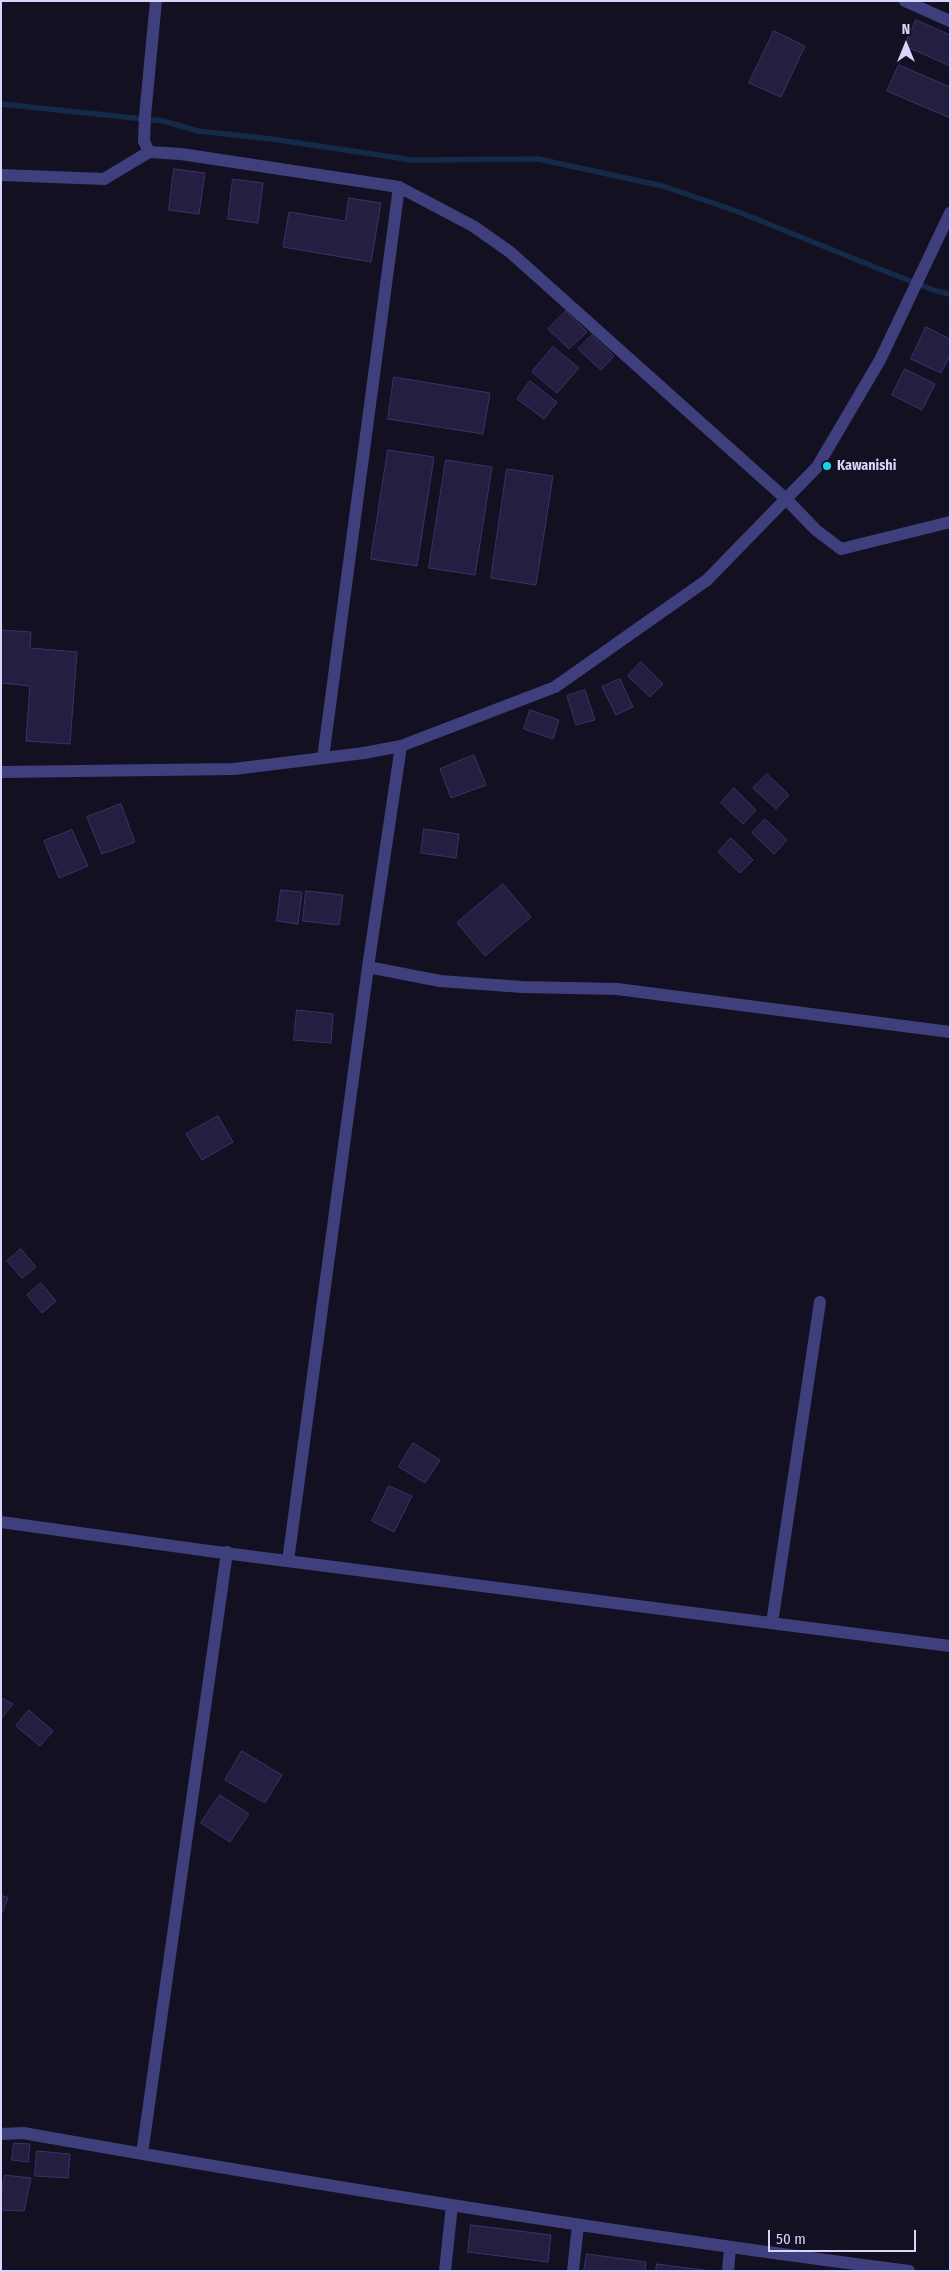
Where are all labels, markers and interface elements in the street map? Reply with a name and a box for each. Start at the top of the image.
north arrow [881,20,931,70]
text: N [902,21,910,38]
place label: Kawanishi [837,458,896,474]
marker: Kawanishi [821,460,833,472]
scale bar [771,2220,918,2252]
text: 50 m [776,2230,806,2248]

